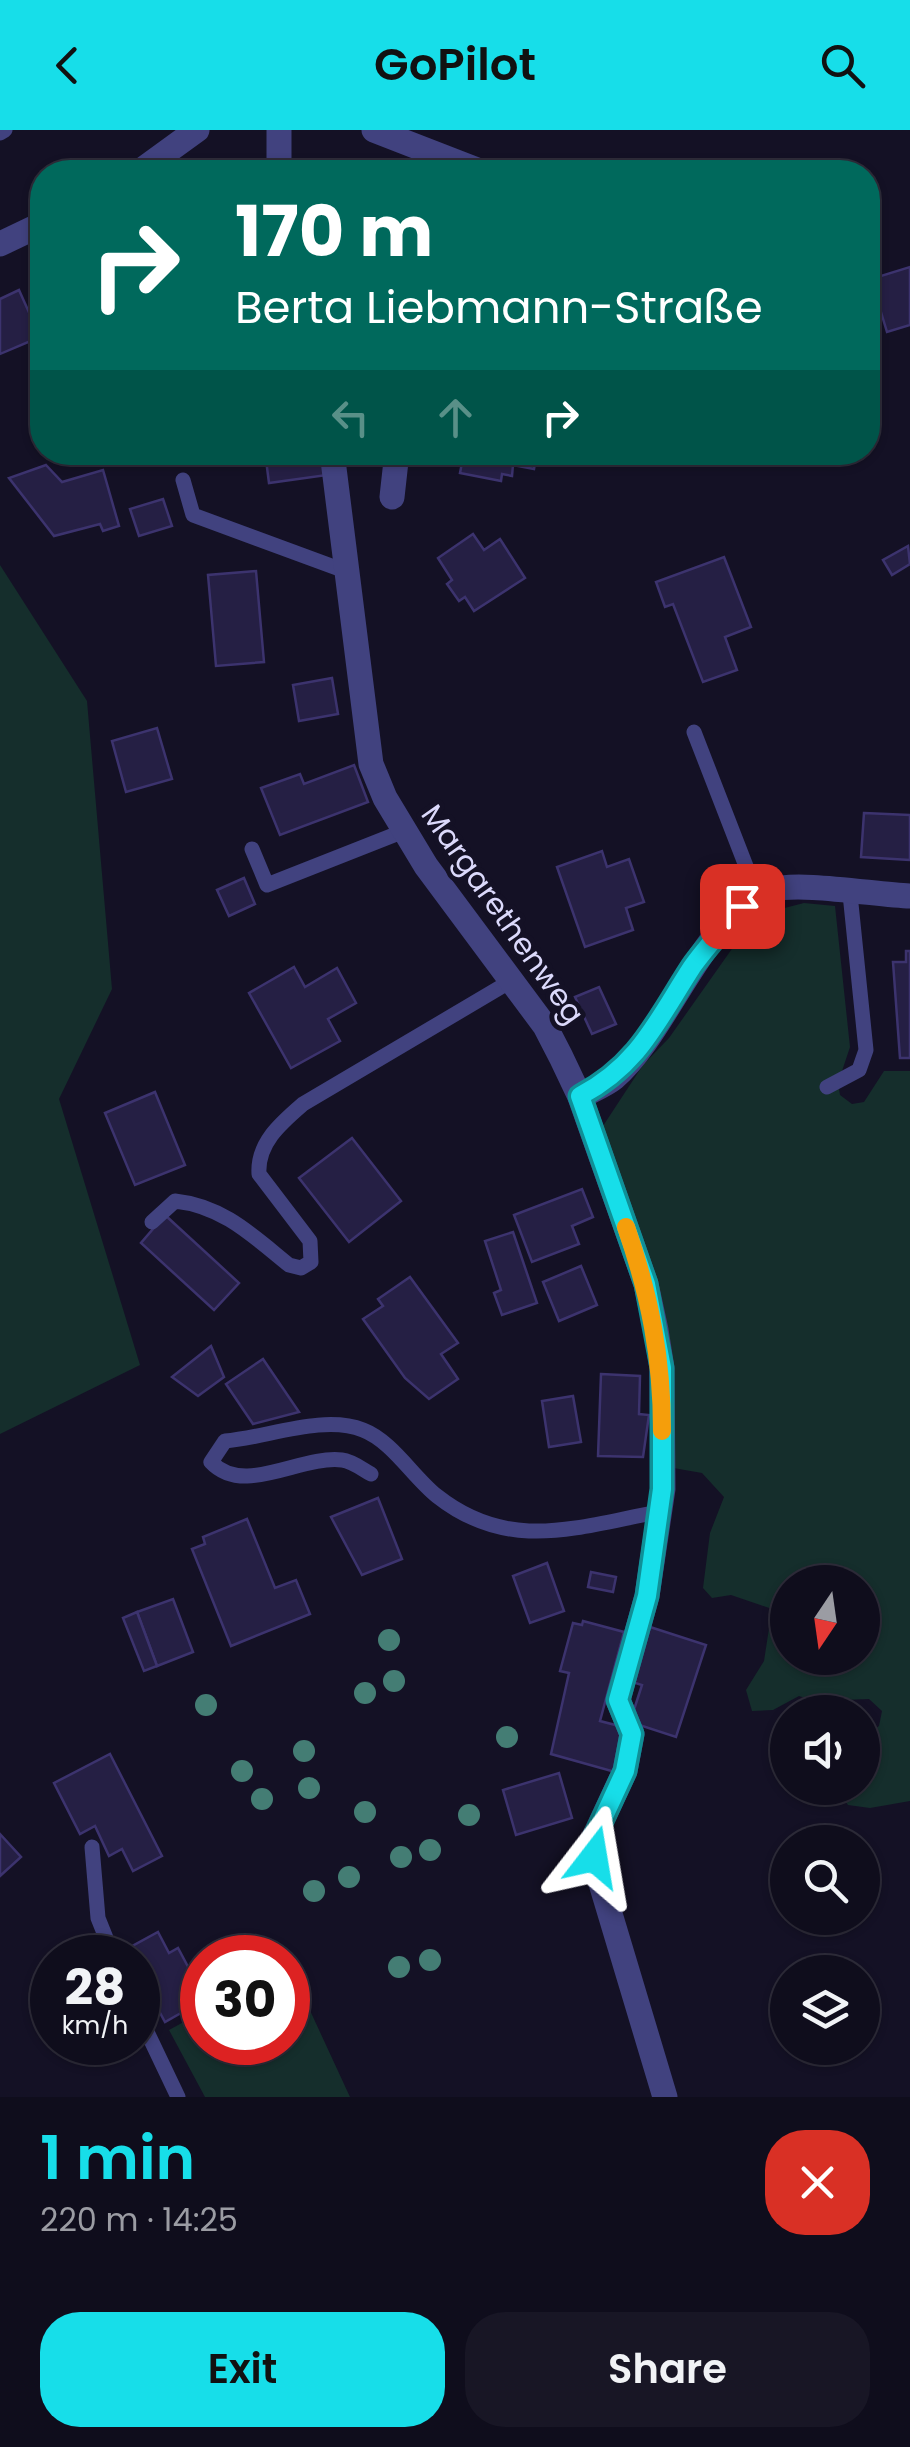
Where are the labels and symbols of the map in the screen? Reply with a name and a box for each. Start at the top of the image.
street label: Margarethenweg [411,796,595,1032]
pin [700,864,785,949]
north arrow [770,1565,880,1675]
position arrow [542,1805,646,1909]
speed limit sign: 30 [180,1935,310,2065]

